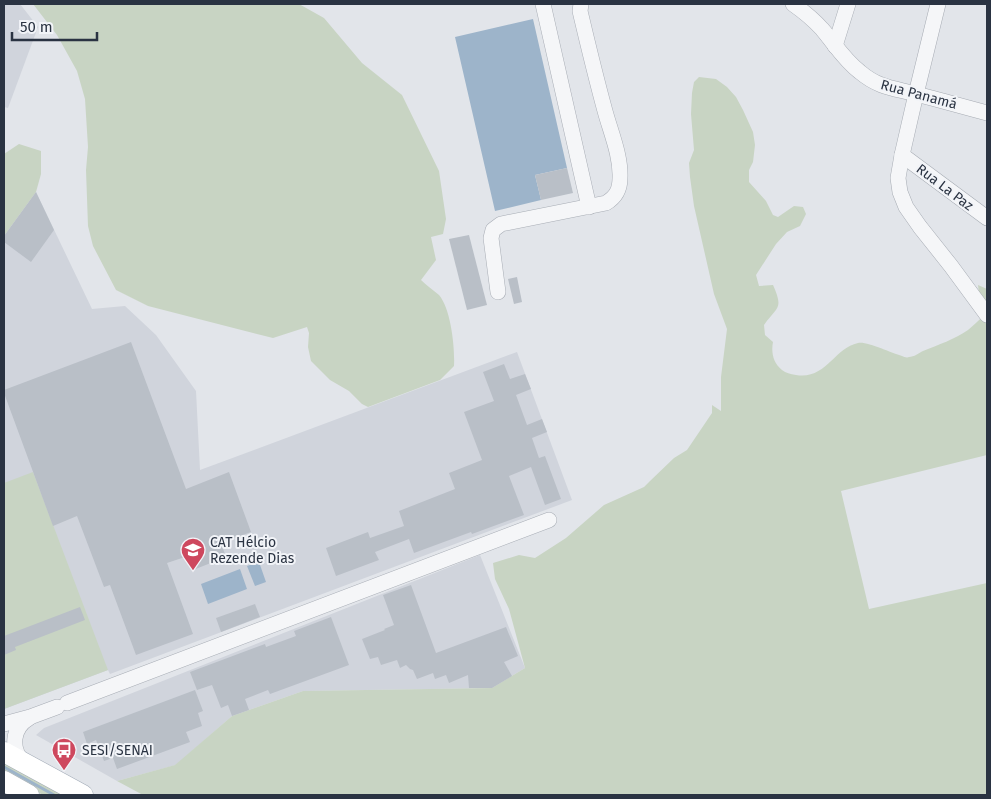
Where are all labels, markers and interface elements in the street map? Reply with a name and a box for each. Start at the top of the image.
scale bar [12,10,98,42]
text: 50 m [20,18,53,36]
street label: Rua Panamá [879,76,959,113]
street label: Rua La Paz [913,160,977,214]
place label: CAT Hélcio Rezende Dias [210,534,295,567]
school or university icon: CAT Hélcio Rezende Dias [180,537,206,571]
bus stop icon: SESI/SENAI [51,737,77,771]
place label: SESI/SENAI [82,742,153,759]

